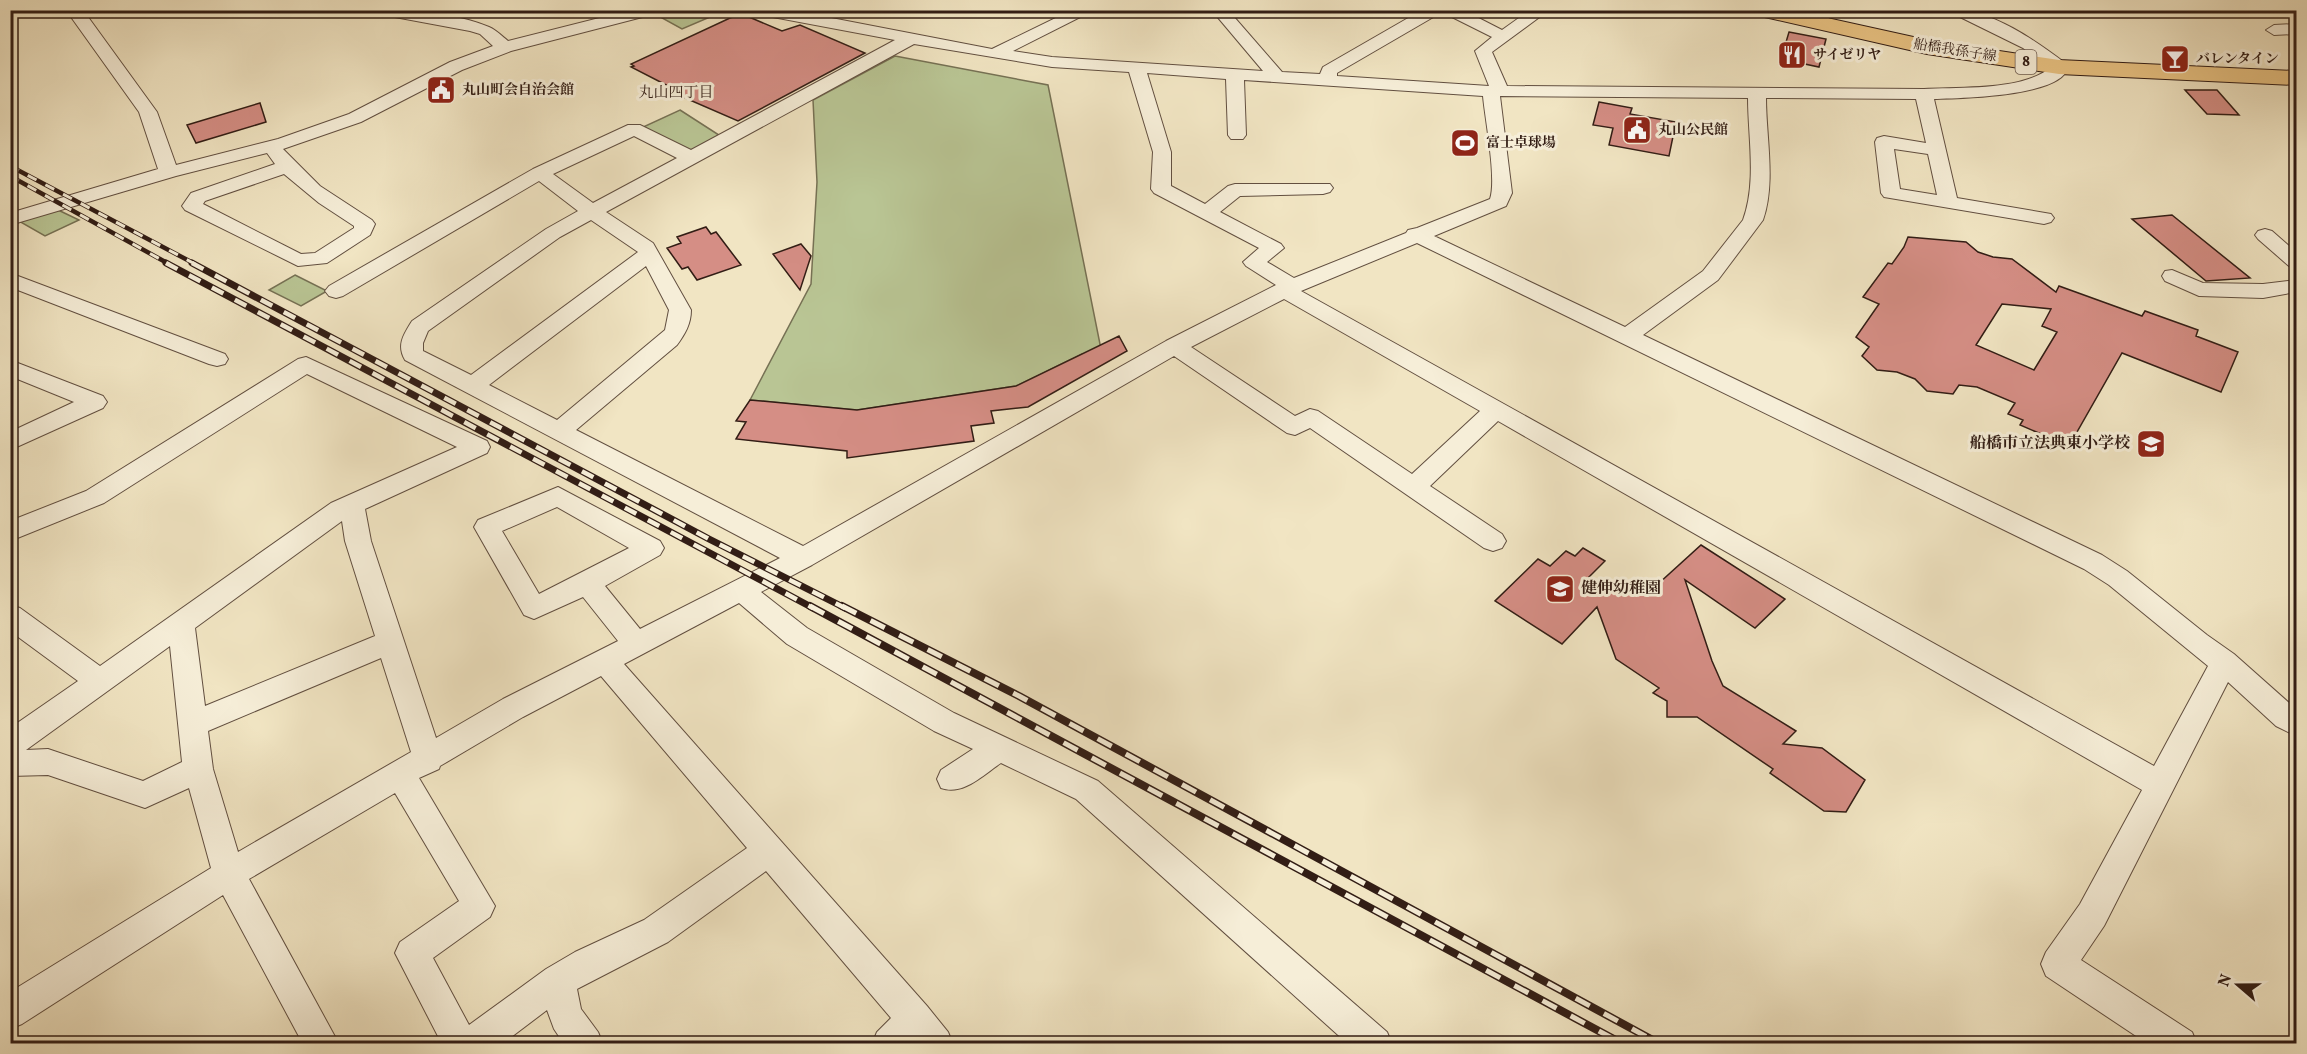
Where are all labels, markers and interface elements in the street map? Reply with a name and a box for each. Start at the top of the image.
street label: 船橋我孫子線 [1912,35,1998,67]
restaurant icon: サイゼリヤ [1776,39,1808,71]
bar icon: バレンタイン [2159,43,2191,75]
place label: サイゼリヤ [1813,46,1881,65]
road number: 8 [2016,50,2036,74]
place label: バレンタイン [2196,50,2279,69]
public building icon: 丸山町会自治会館 [425,74,457,106]
place label: 丸山町会自治会館 [462,81,574,100]
district label: 丸山四丁目 [638,83,714,104]
public building icon: 丸山公民館 [1621,114,1653,146]
place label: 丸山公民館 [1658,121,1728,140]
sports icon: 富士卓球場 [1449,127,1481,159]
place label: 富士卓球場 [1486,134,1556,153]
school or university icon: 船橋市立法典東小学校 [2135,428,2167,460]
place label: 船橋市立法典東小学校 [1970,433,2131,455]
school or university icon: 健伸幼稚園 [1544,573,1576,605]
place label: 健伸幼稚園 [1581,578,1661,600]
north arrow [2208,955,2268,1015]
text: N [2213,971,2238,990]

